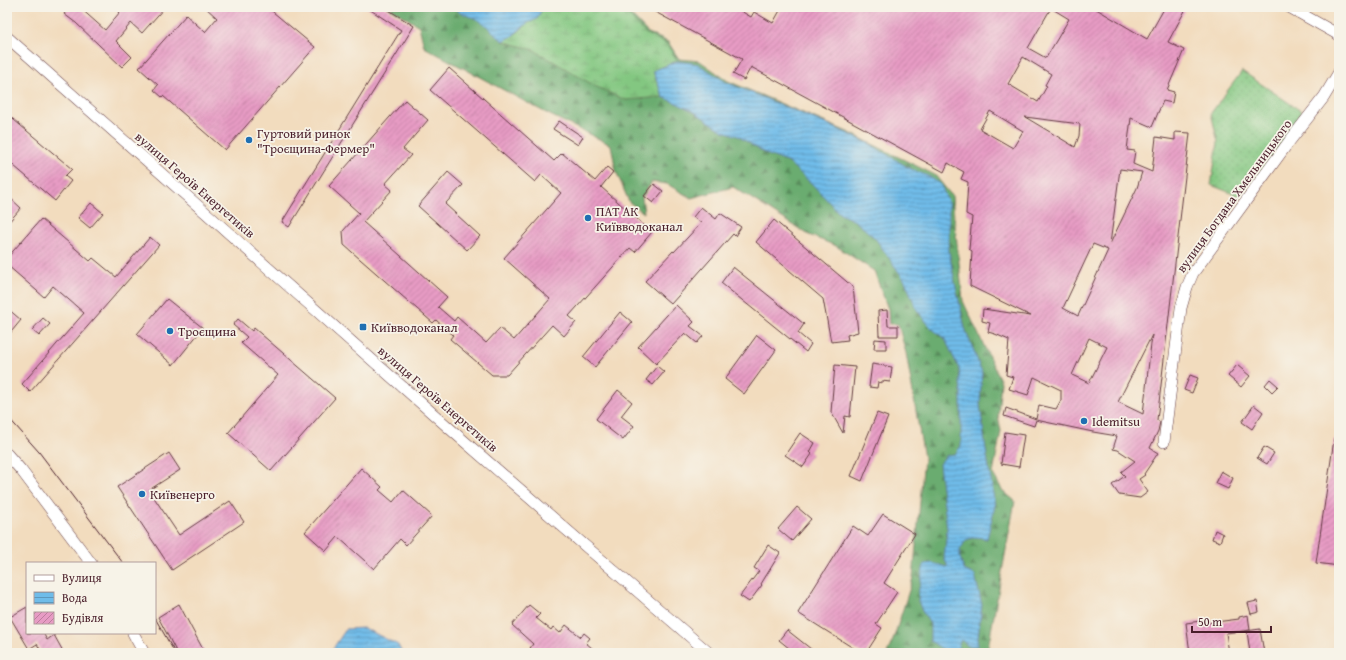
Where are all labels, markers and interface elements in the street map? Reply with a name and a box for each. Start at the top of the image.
street label: вулиця Богдана Хмельницького [1172,115,1296,276]
place label: Гуртовий ринок "Троєщина-Фермер" [257,124,375,158]
street label: вулиця Героїв Енергетиків [131,127,259,243]
marker: Гуртовий ринок "Троєщина-Фермер" [244,135,254,145]
place label: ПАТ АК Київводоканал [596,202,683,236]
marker: ПАТ АК Київводоканал [583,213,593,223]
place label: Київводоканал [371,318,458,337]
place label: Троєщина [178,322,237,341]
marker: Київводоканал [358,322,368,332]
marker: Троєщина [165,326,175,336]
street label: вулиця Героїв Енергетиків [374,341,502,457]
place label: Idemitsu [1092,412,1140,431]
marker: Idemitsu [1079,416,1089,426]
place label: Київенерго [150,485,215,504]
marker: Київенерго [137,489,147,499]
legend [26,562,156,634]
text: Вулиця [62,569,102,586]
text: Вода [62,589,87,606]
scale bar [1192,608,1271,634]
text: Будівля [62,609,103,626]
text: 50 m [1198,613,1222,630]

